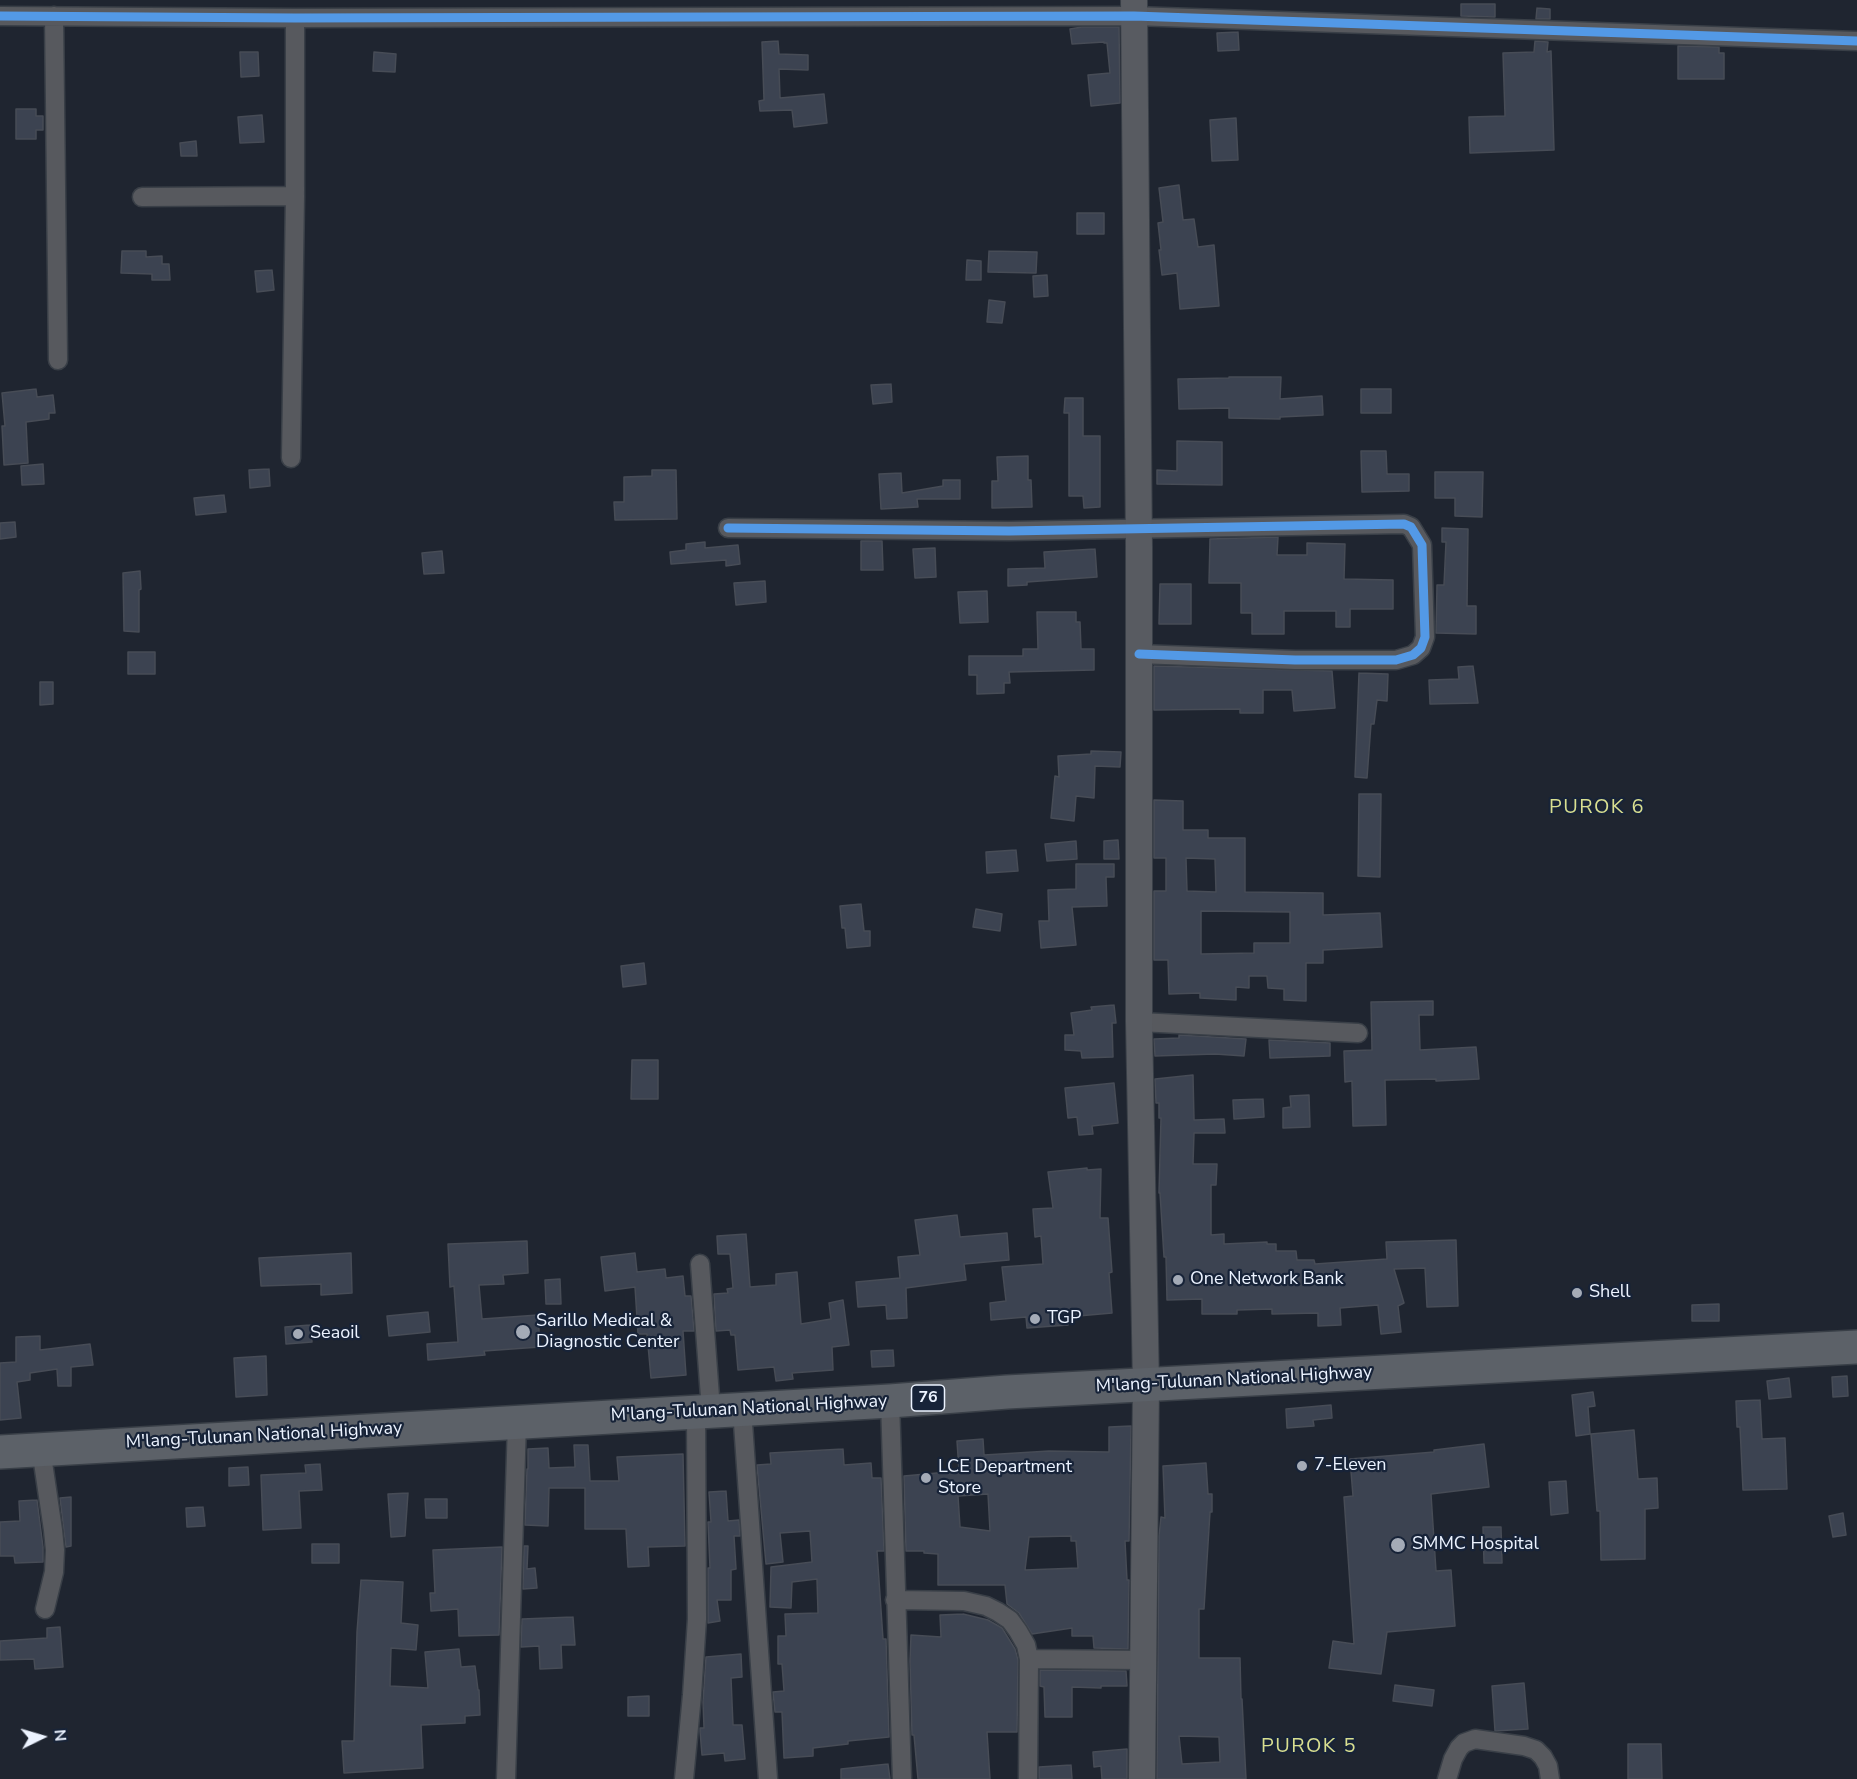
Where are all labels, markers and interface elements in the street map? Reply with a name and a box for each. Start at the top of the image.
district label: PUROK 6 [1549,796,1645,820]
place label: One Network Bank [1190,1269,1344,1291]
marker: One Network Bank [1171,1273,1185,1287]
place label: Shell [1589,1282,1631,1304]
marker: Shell [1570,1286,1584,1300]
place label: TGP [1047,1308,1082,1330]
place label: Sarillo Medical & Diagnostic Center [536,1311,679,1354]
marker: TGP [1028,1312,1042,1326]
place label: Seaoil [310,1323,360,1345]
marker: Sarillo Medical & Diagnostic Center [514,1323,532,1341]
marker: Seaoil [291,1327,305,1341]
street label: M'lang-Tulunan National Highway [1095,1362,1373,1398]
road number: 76 [912,1385,944,1411]
street label: M'lang-Tulunan National Highway [610,1391,888,1427]
street label: M'lang-Tulunan National Highway [125,1418,403,1454]
place label: 7-Eleven [1314,1455,1387,1477]
place label: LCE Department Store [938,1457,1072,1500]
marker: 7-Eleven [1295,1459,1309,1473]
marker: LCE Department Store [919,1471,933,1485]
place label: SMMC Hospital [1412,1534,1539,1556]
marker: SMMC Hospital [1389,1536,1407,1554]
north arrow [12,1707,72,1767]
text: N [48,1729,71,1742]
district label: PUROK 5 [1261,1735,1357,1759]

